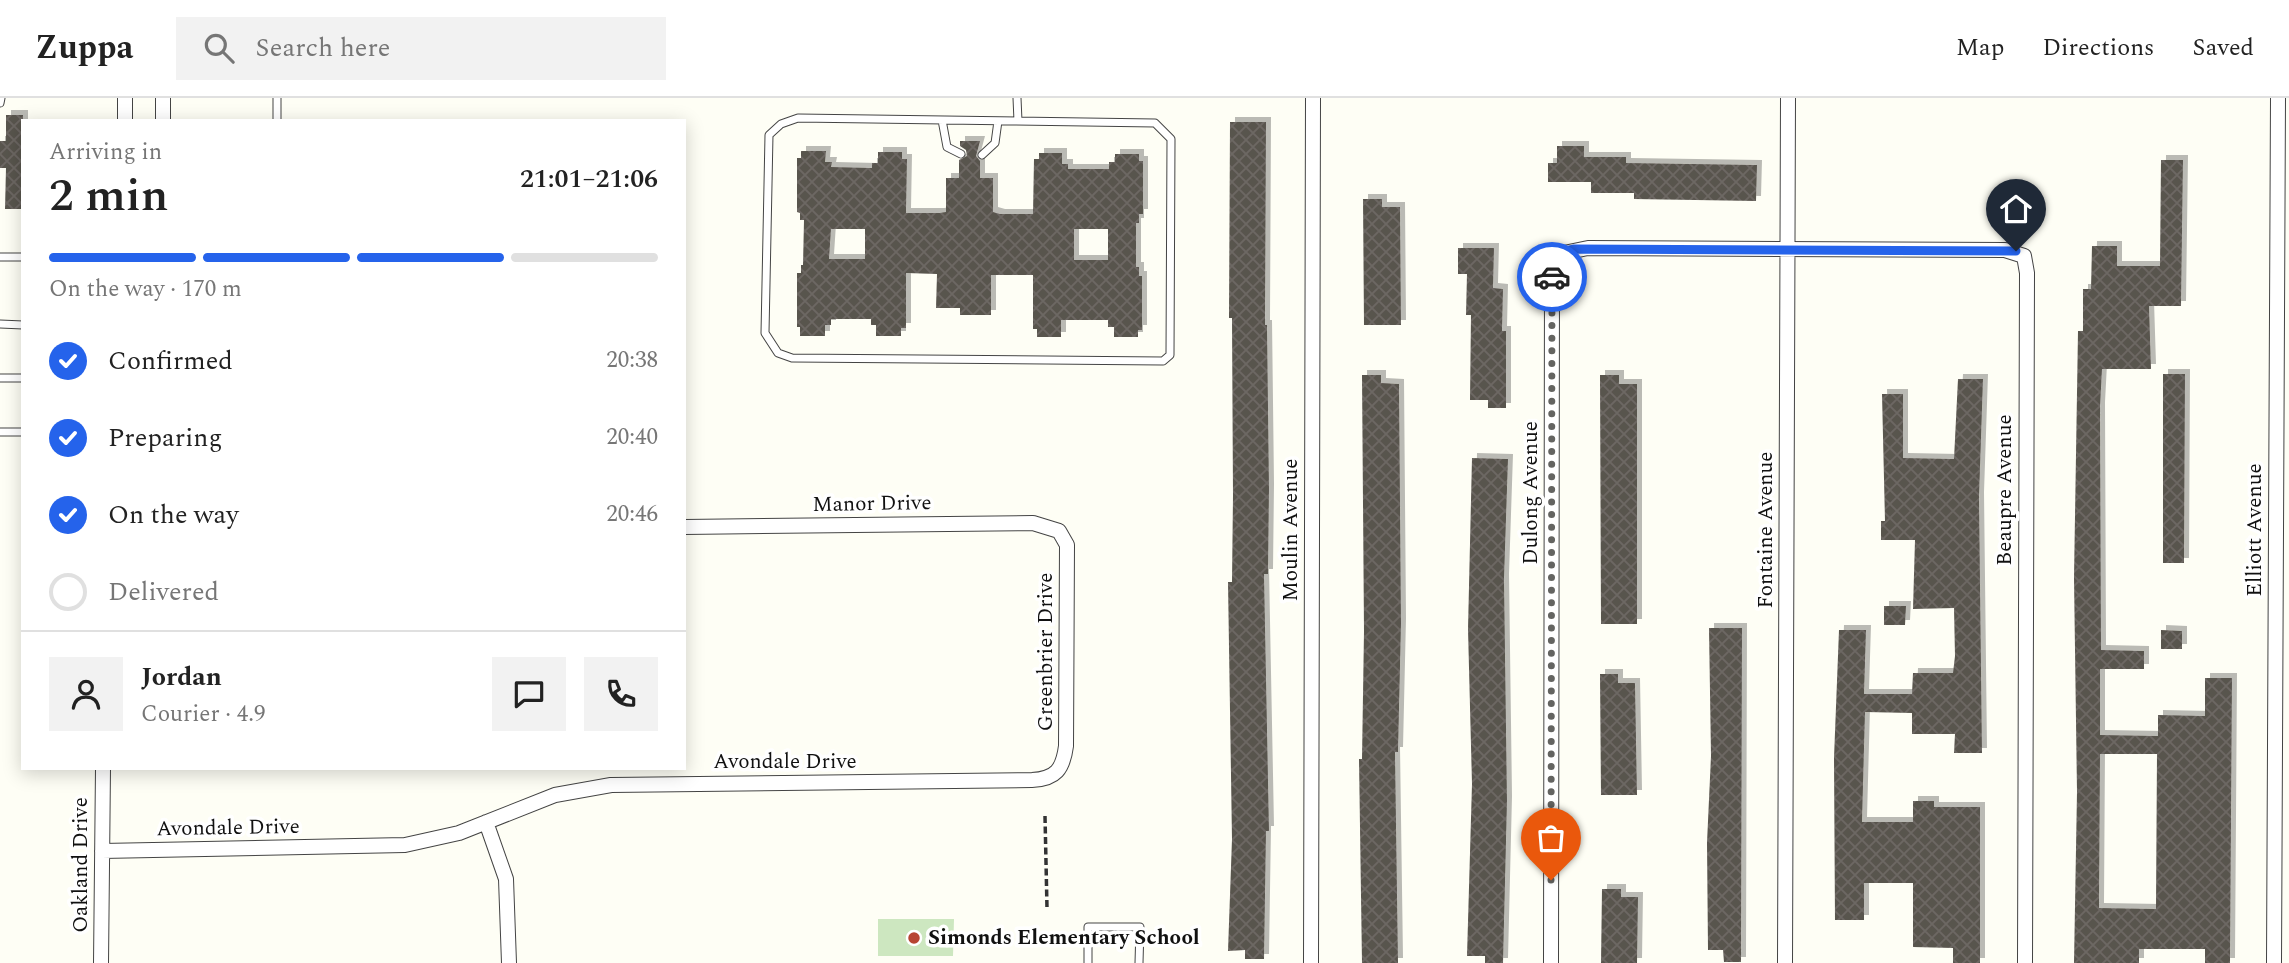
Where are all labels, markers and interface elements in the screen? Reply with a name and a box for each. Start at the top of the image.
search box [176,17,666,80]
text: Zuppa [35,23,134,73]
text: Search here [256,28,390,68]
icon: search [200,29,238,67]
text: Map [1956,30,2004,66]
text: Directions [2042,30,2154,66]
text: Saved [2192,30,2254,66]
text: Arriving in [49,135,162,170]
text: 21:01–21:06 [520,159,658,199]
text: 2 min [49,161,168,231]
pin [1986,179,2046,251]
icon: home [1997,190,2035,228]
courier [1517,242,1587,312]
icon: car [1533,258,1571,296]
text: On the way · 170 m [49,272,242,307]
text: Confirmed [108,341,233,381]
icon: check [49,342,87,380]
text: 20:38 [606,343,658,378]
street label: Beaupre Avenue [1989,414,2021,566]
text: Preparing [108,418,222,458]
icon: check [49,419,87,457]
text: 20:40 [606,420,658,455]
street label: Dulong Avenue [1515,421,1547,565]
street label: Fontaine Avenue [1750,451,1782,609]
street label: Moulin Avenue [1275,459,1307,601]
street label: Elliott Avenue [2239,463,2271,597]
street label: Manor Drive [812,487,932,521]
text: On the way [108,495,239,535]
icon: check [49,496,87,534]
text: 20:46 [606,497,658,532]
text: Delivered [108,572,219,612]
street label: Greenbrier Drive [1030,573,1062,731]
button: person [49,657,123,731]
text: Jordan [141,657,222,697]
button: chat [492,657,566,731]
button: phone [584,657,658,731]
text: Courier · 4.9 [141,697,266,732]
street label: Avondale Drive [713,746,857,778]
street label: Oakland Drive [65,797,97,933]
pin [1521,808,1581,880]
street label: Avondale Drive [156,811,300,845]
icon: bag [1532,819,1570,857]
place label: Simonds Elementary School [928,922,1200,954]
marker: Simonds Elementary School [906,930,922,946]

